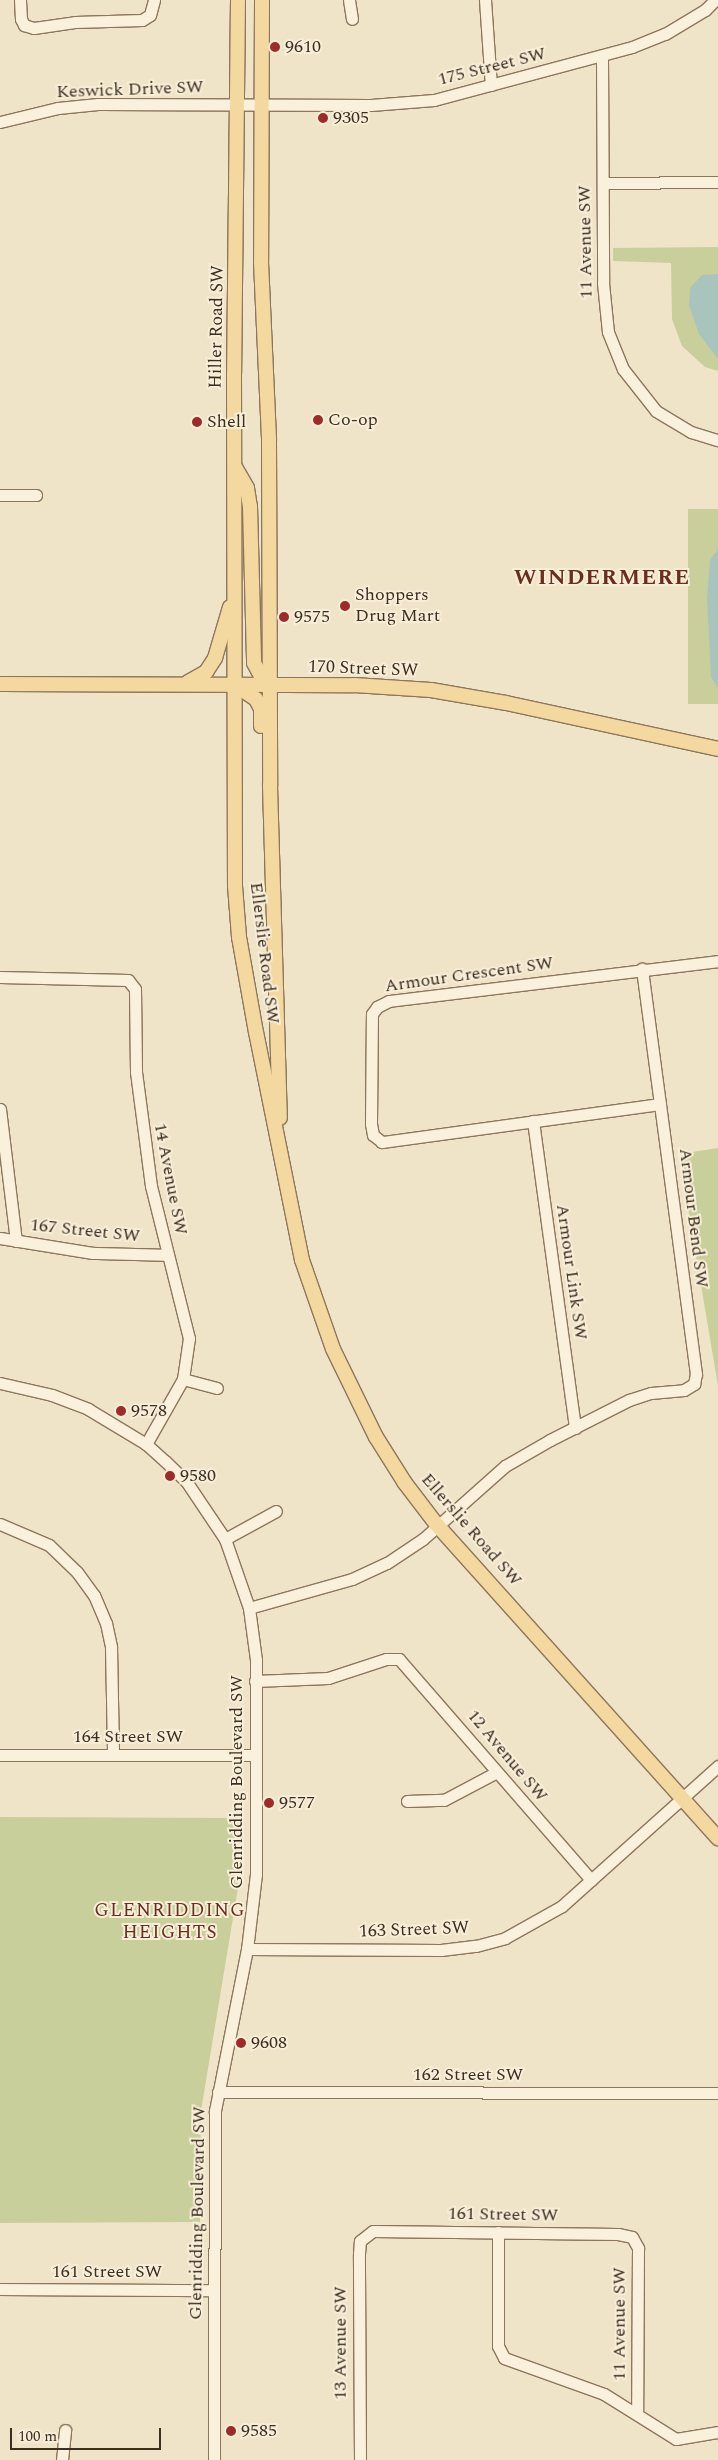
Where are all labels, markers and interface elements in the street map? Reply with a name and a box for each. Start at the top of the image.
place label: 9610 [285,36,321,58]
marker: 9610 [269,41,281,53]
street label: 175 Street SW [436,43,548,91]
street label: Keswick Drive SW [56,77,204,103]
place label: 9305 [333,107,369,129]
marker: 9305 [317,112,329,124]
street label: 11 Avenue SW [574,185,598,299]
street label: Hiller Road SW [205,265,229,389]
place label: Co-op [328,409,378,431]
place label: Shell [207,411,246,433]
marker: Co-op [312,414,324,426]
marker: Shell [191,416,203,428]
district label: WINDERMERE [513,565,691,591]
place label: Shoppers Drug Mart [355,585,440,628]
marker: Shoppers Drug Mart [339,600,351,612]
place label: 9575 [294,606,330,628]
marker: 9575 [278,611,290,623]
street label: 170 Street SW [307,656,419,682]
street label: Ellerslie Road SW [245,881,283,1025]
street label: Armour Crescent SW [383,952,555,998]
street label: 14 Avenue SW [149,1121,191,1237]
street label: Armour Bend SW [674,1147,712,1289]
street label: Armour Link SW [551,1203,591,1341]
street label: 167 Street SW [29,1214,141,1248]
place label: 9578 [131,1400,167,1422]
marker: 9578 [115,1405,127,1417]
place label: 9580 [180,1465,216,1487]
street label: Ellerslie Road SW [416,1469,526,1591]
marker: 9580 [164,1470,176,1482]
street label: Glenridding Boulevard SW [226,1675,248,1889]
street label: 12 Avenue SW [462,1706,552,1806]
street label: 164 Street SW [73,1726,183,1748]
place label: 9577 [279,1792,315,1814]
marker: 9577 [263,1797,275,1809]
district label: GLENRIDDING HEIGHTS [93,1900,247,1944]
street label: 163 Street SW [358,1917,470,1943]
place label: 9608 [251,2032,287,2054]
marker: 9608 [235,2037,247,2049]
street label: 162 Street SW [413,2064,523,2086]
street label: Glenridding Boulevard SW [185,2106,211,2320]
street label: 161 Street SW [448,2203,558,2227]
street label: 161 Street SW [52,2261,162,2283]
street label: 11 Avenue SW [609,2267,631,2381]
street label: 13 Avenue SW [330,2286,352,2400]
scale bar [12,2418,164,2450]
place label: 9585 [241,2420,277,2442]
text: 100 m [18,2425,57,2448]
marker: 9585 [225,2425,237,2437]

